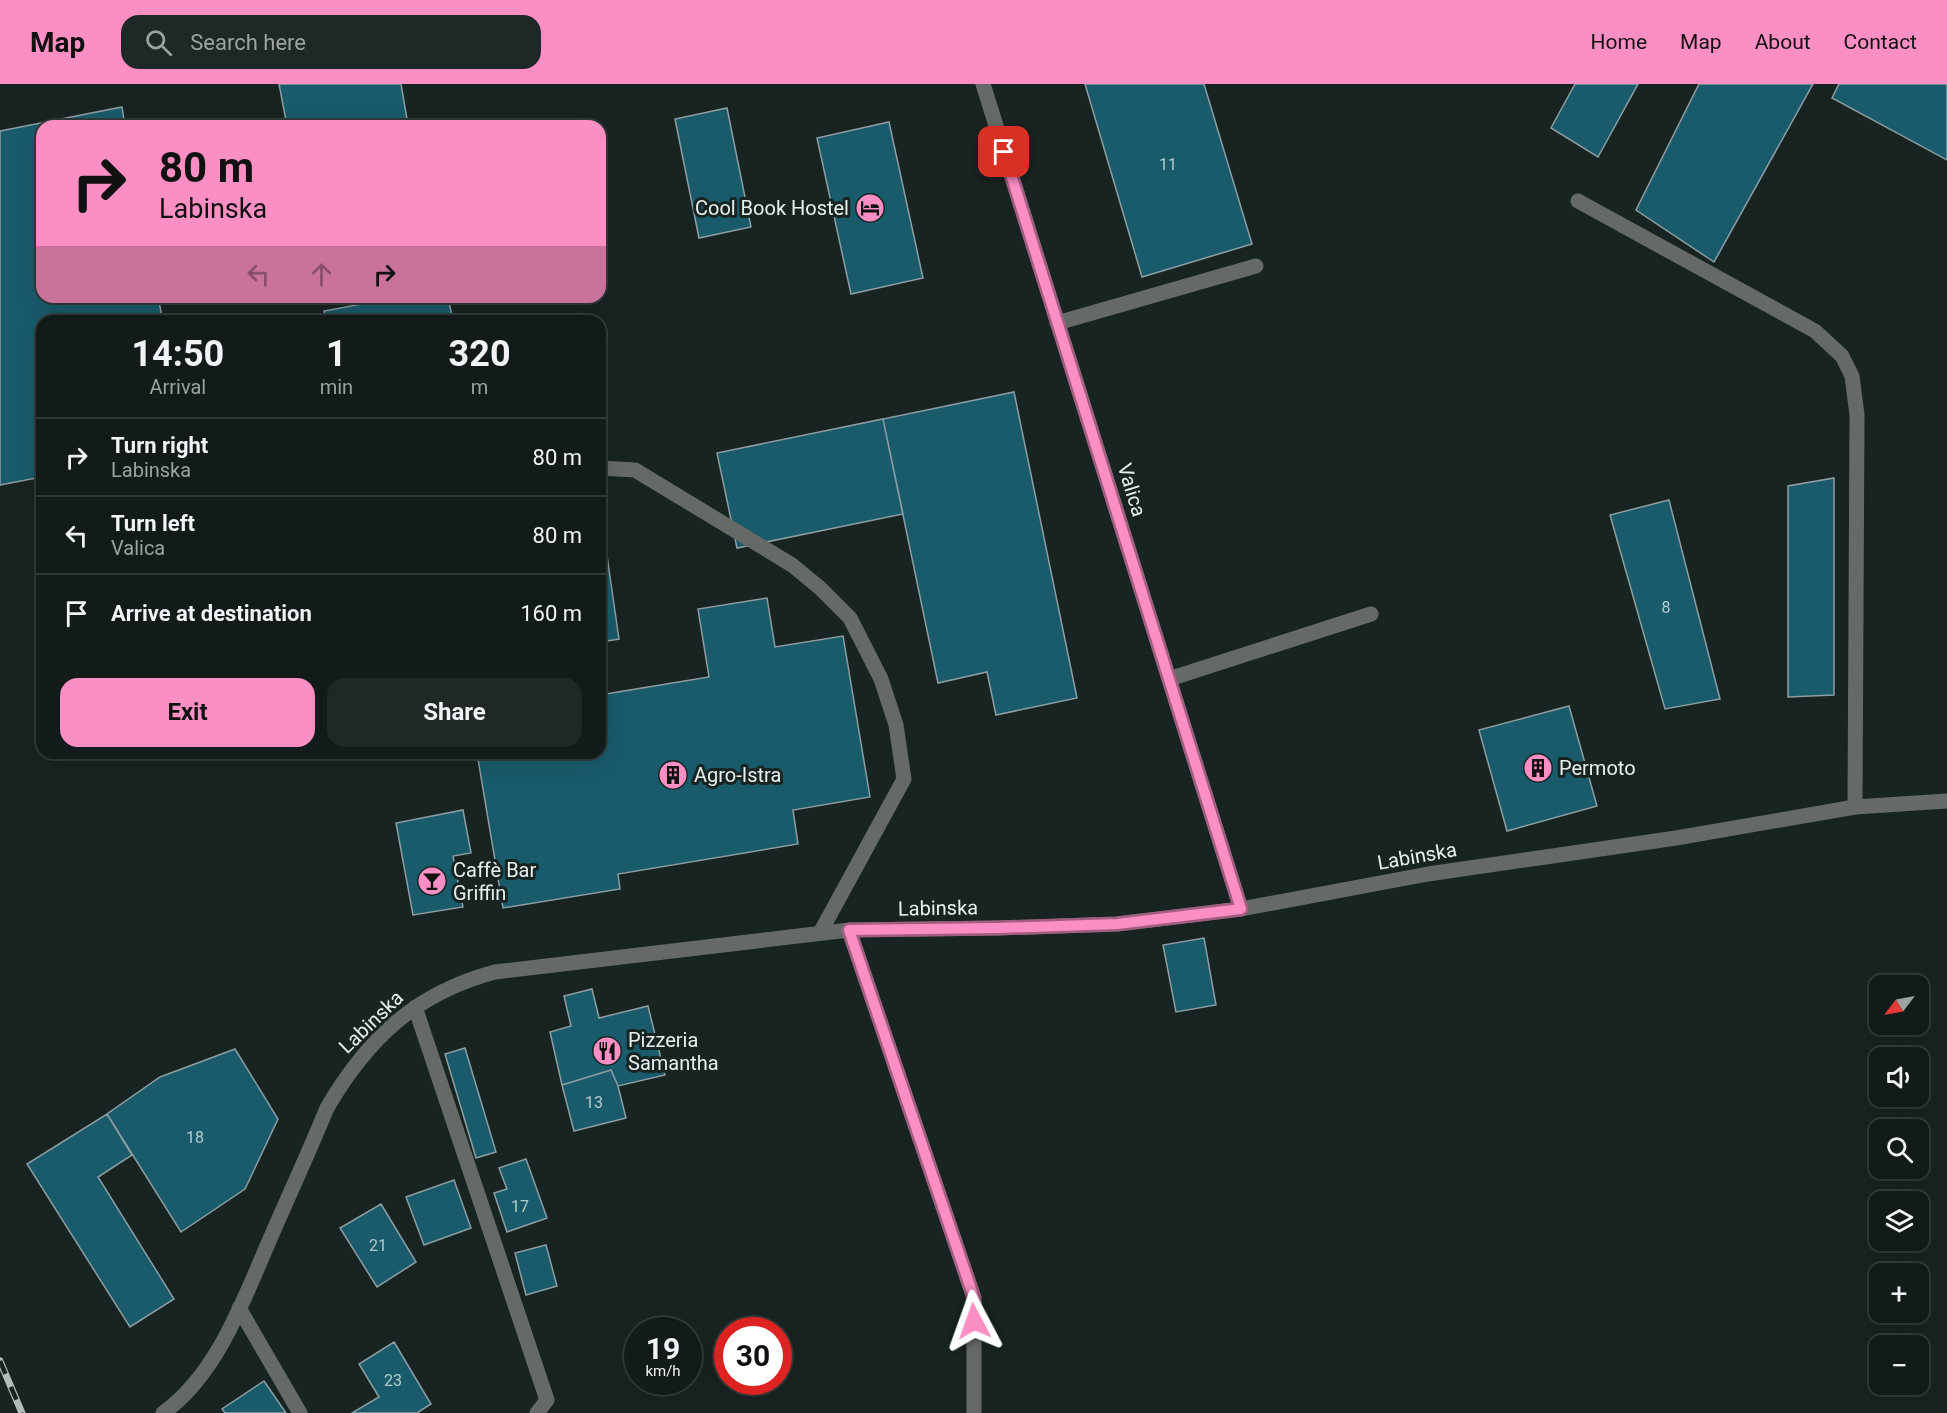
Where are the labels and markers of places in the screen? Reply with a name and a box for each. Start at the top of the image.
pin [978,126,1029,177]
hotel icon: Cool Book Hostel [854,192,886,224]
place label: Cool Book Hostel [695,196,849,220]
building icon: Permoto [1522,752,1554,784]
place label: Permoto [1559,756,1636,780]
building icon: Agro-Istra [657,759,689,791]
place label: Agro-Istra [694,763,781,787]
place label: Caffè Bar Griffin [453,858,536,905]
bar icon: Caffè Bar Griffin [416,865,448,897]
place label: Pizzeria Samantha [628,1028,719,1075]
restaurant icon: Pizzeria Samantha [591,1035,623,1067]

